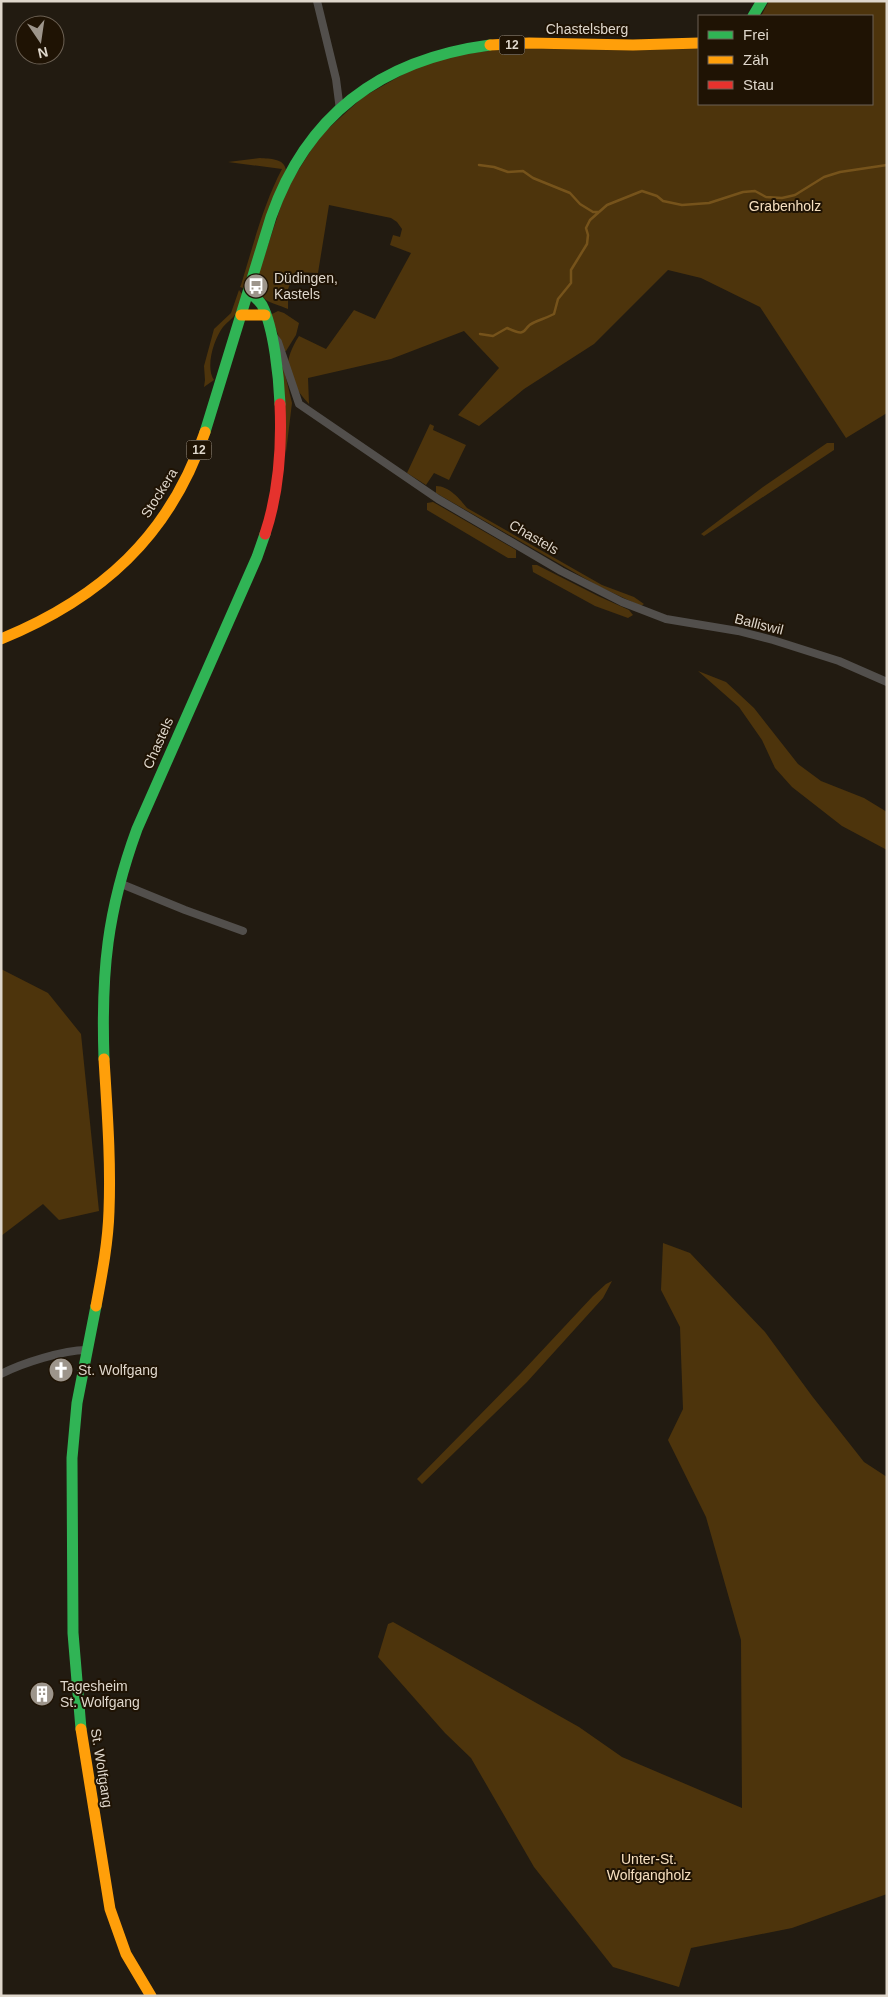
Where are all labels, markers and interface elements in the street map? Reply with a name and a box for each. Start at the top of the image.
north arrow [15,15,65,65]
legend [698,15,873,105]
street label: Chastelsberg [546,21,628,37]
text: Frei [743,26,769,43]
road number: 12 [500,36,524,54]
text: N [36,44,50,62]
text: Zäh [743,51,769,68]
text: Stau [743,76,774,93]
park label: Grabenholz [749,198,821,214]
place label: Düdingen, Kastels [274,270,338,302]
bus stop icon: Düdingen, Kastels [243,273,269,299]
road number: 12 [186,440,212,460]
street label: Stockera [138,465,181,521]
street label: Chastels [506,516,562,558]
street label: Balliswil [733,610,785,638]
street label: Chastels [140,715,176,771]
church icon: St. Wolfgang [48,1357,74,1383]
place label: St. Wolfgang [78,1362,158,1378]
place label: Tagesheim St. Wolfgang [60,1678,140,1710]
building icon: Tagesheim St. Wolfgang [29,1681,55,1707]
street label: St. Wolfgang [88,1727,116,1809]
park label: Unter-St. Wolfgangholz [607,1851,691,1883]

